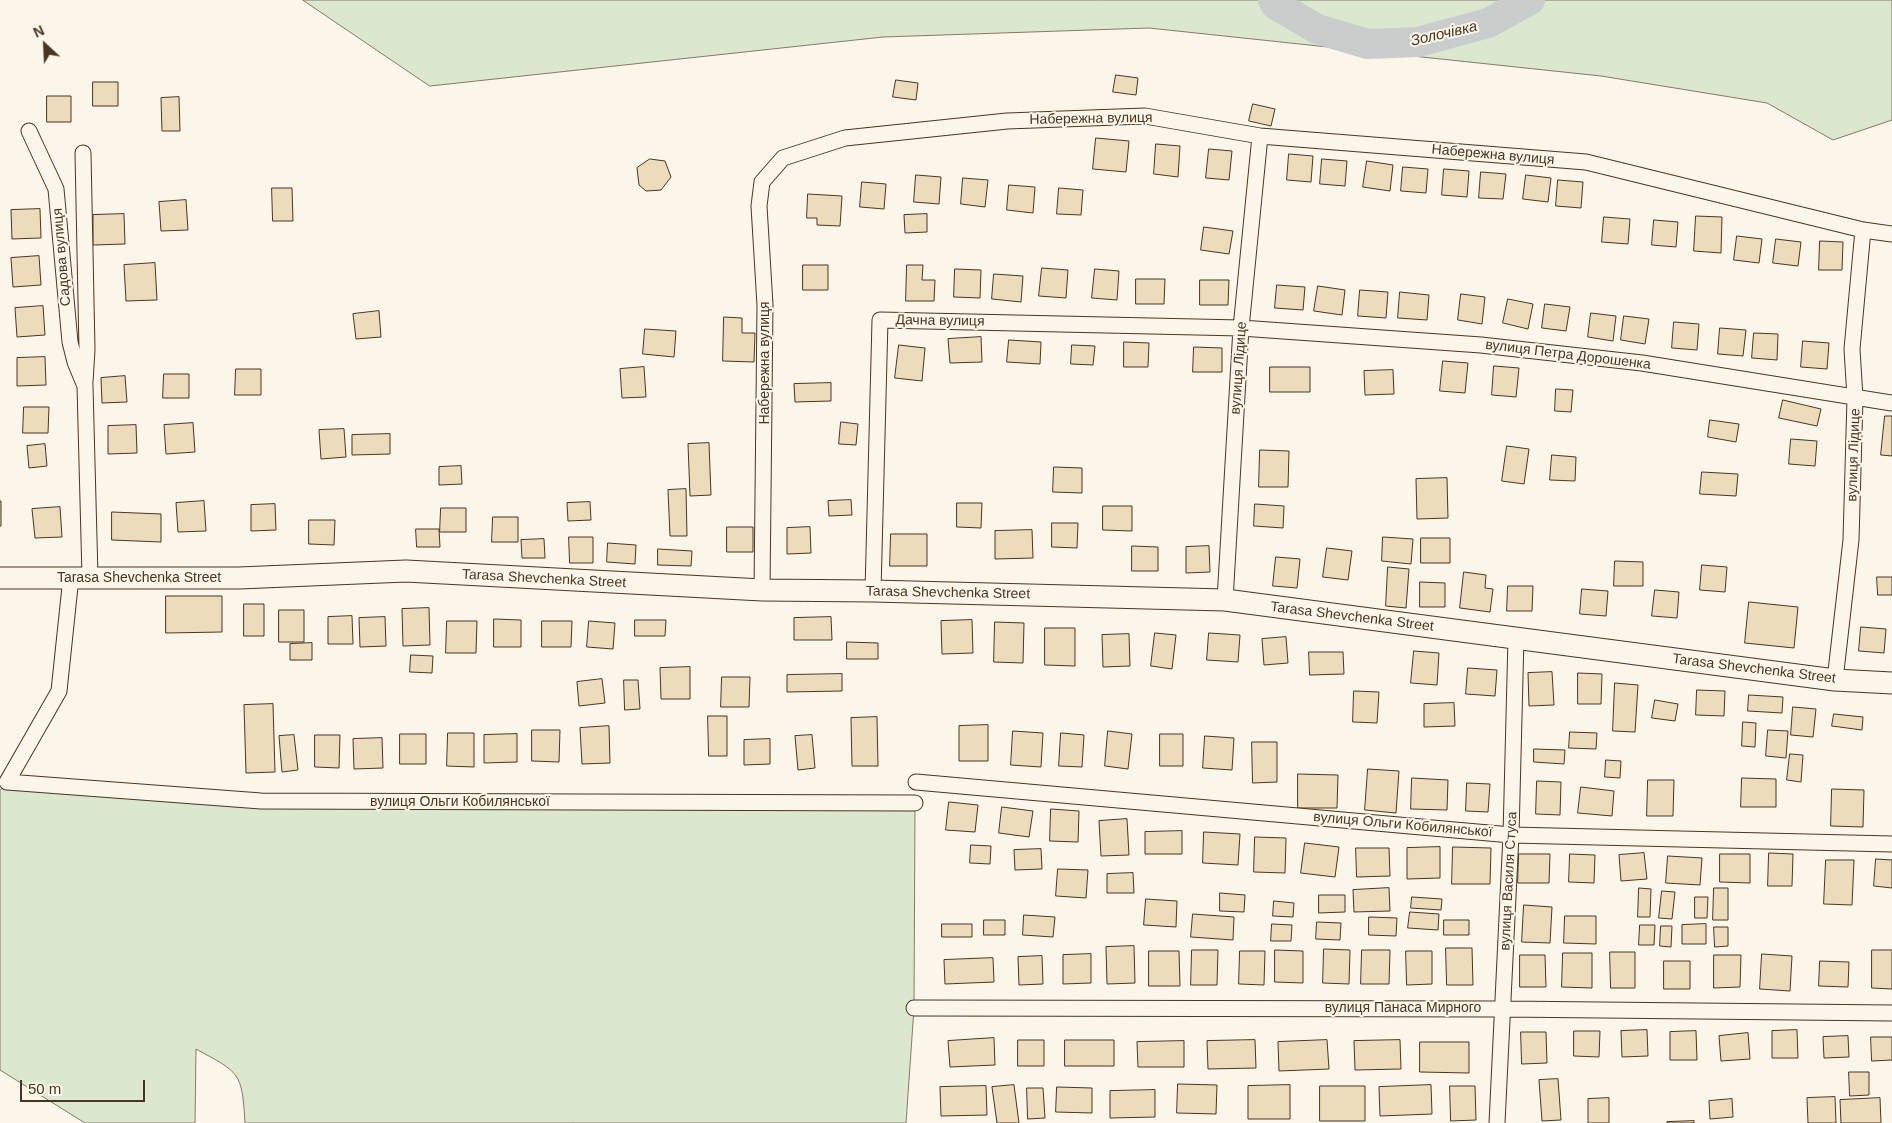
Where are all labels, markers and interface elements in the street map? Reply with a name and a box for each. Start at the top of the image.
water label: Золочівка [1409,18,1479,50]
north arrow [20,20,70,70]
text: N [31,22,47,41]
street label: Набережна вулиця [1029,110,1153,128]
street label: Набережна вулиця [1431,141,1555,169]
street label: Садова вулиця [49,207,75,307]
street label: Набережна вулиця [757,301,773,425]
street label: Дачна вулиця [895,312,985,330]
street label: вулиця Лідице [1227,321,1251,415]
street label: вулиця Петра Дорошенка [1484,337,1652,373]
street label: вулиця Лідице [1844,408,1864,502]
street label: Tarasa Shevchenka Street [462,566,626,592]
street label: Tarasa Shevchenka Street [57,570,221,586]
street label: Tarasa Shevchenka Street [866,583,1030,603]
street label: Tarasa Shevchenka Street [1269,599,1435,635]
street label: Tarasa Shevchenka Street [1671,651,1837,687]
street label: вулиця Ольги Кобилянської [370,794,550,810]
street label: вулиця Ольги Кобилянської [1313,809,1493,841]
street label: вулиця Василя Стуса [1497,811,1521,951]
street label: вулиця Панаса Мирного [1325,1000,1481,1016]
scale bar [22,1070,148,1102]
text: 50 m [28,1080,61,1097]

